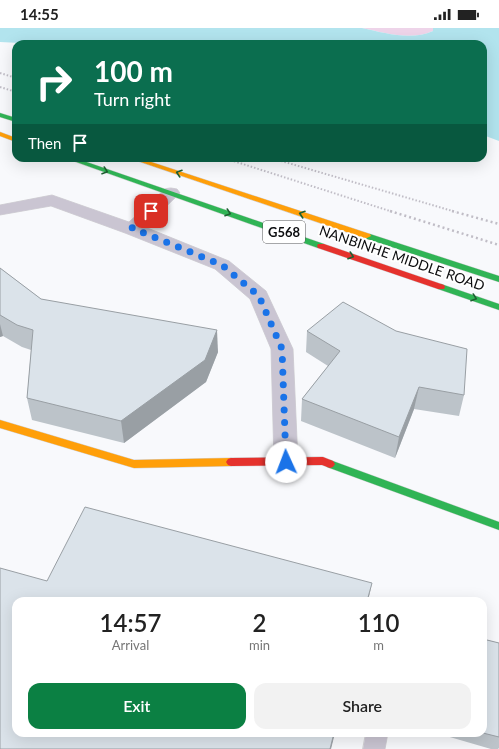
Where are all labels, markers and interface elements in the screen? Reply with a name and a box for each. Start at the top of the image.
text: 14:55 [20,5,59,23]
text: 100 m [94,54,173,88]
icon: right [28,56,80,108]
text: Turn right [94,88,171,110]
icon: arrive [69,132,91,154]
text: Then [28,134,61,152]
one-way arrow [101,166,108,174]
one-way arrow [175,170,182,178]
pin [134,194,168,228]
icon: arrive [140,200,162,222]
one-way arrow [224,208,231,217]
one-way arrow [299,210,306,219]
road number: G568 [263,221,305,243]
street label: NANBINHE MIDDLE ROAD [317,221,487,294]
one-way arrow [347,251,354,259]
one-way arrow [470,293,477,302]
position arrow [265,441,307,483]
text: 14:57 [100,608,161,637]
text: 2 [253,608,266,637]
text: 110 [358,608,399,637]
text: Arrival [112,637,149,653]
text: min [249,637,270,653]
text: m [373,637,384,653]
button: Exit [28,683,246,729]
button: Share [254,683,471,729]

